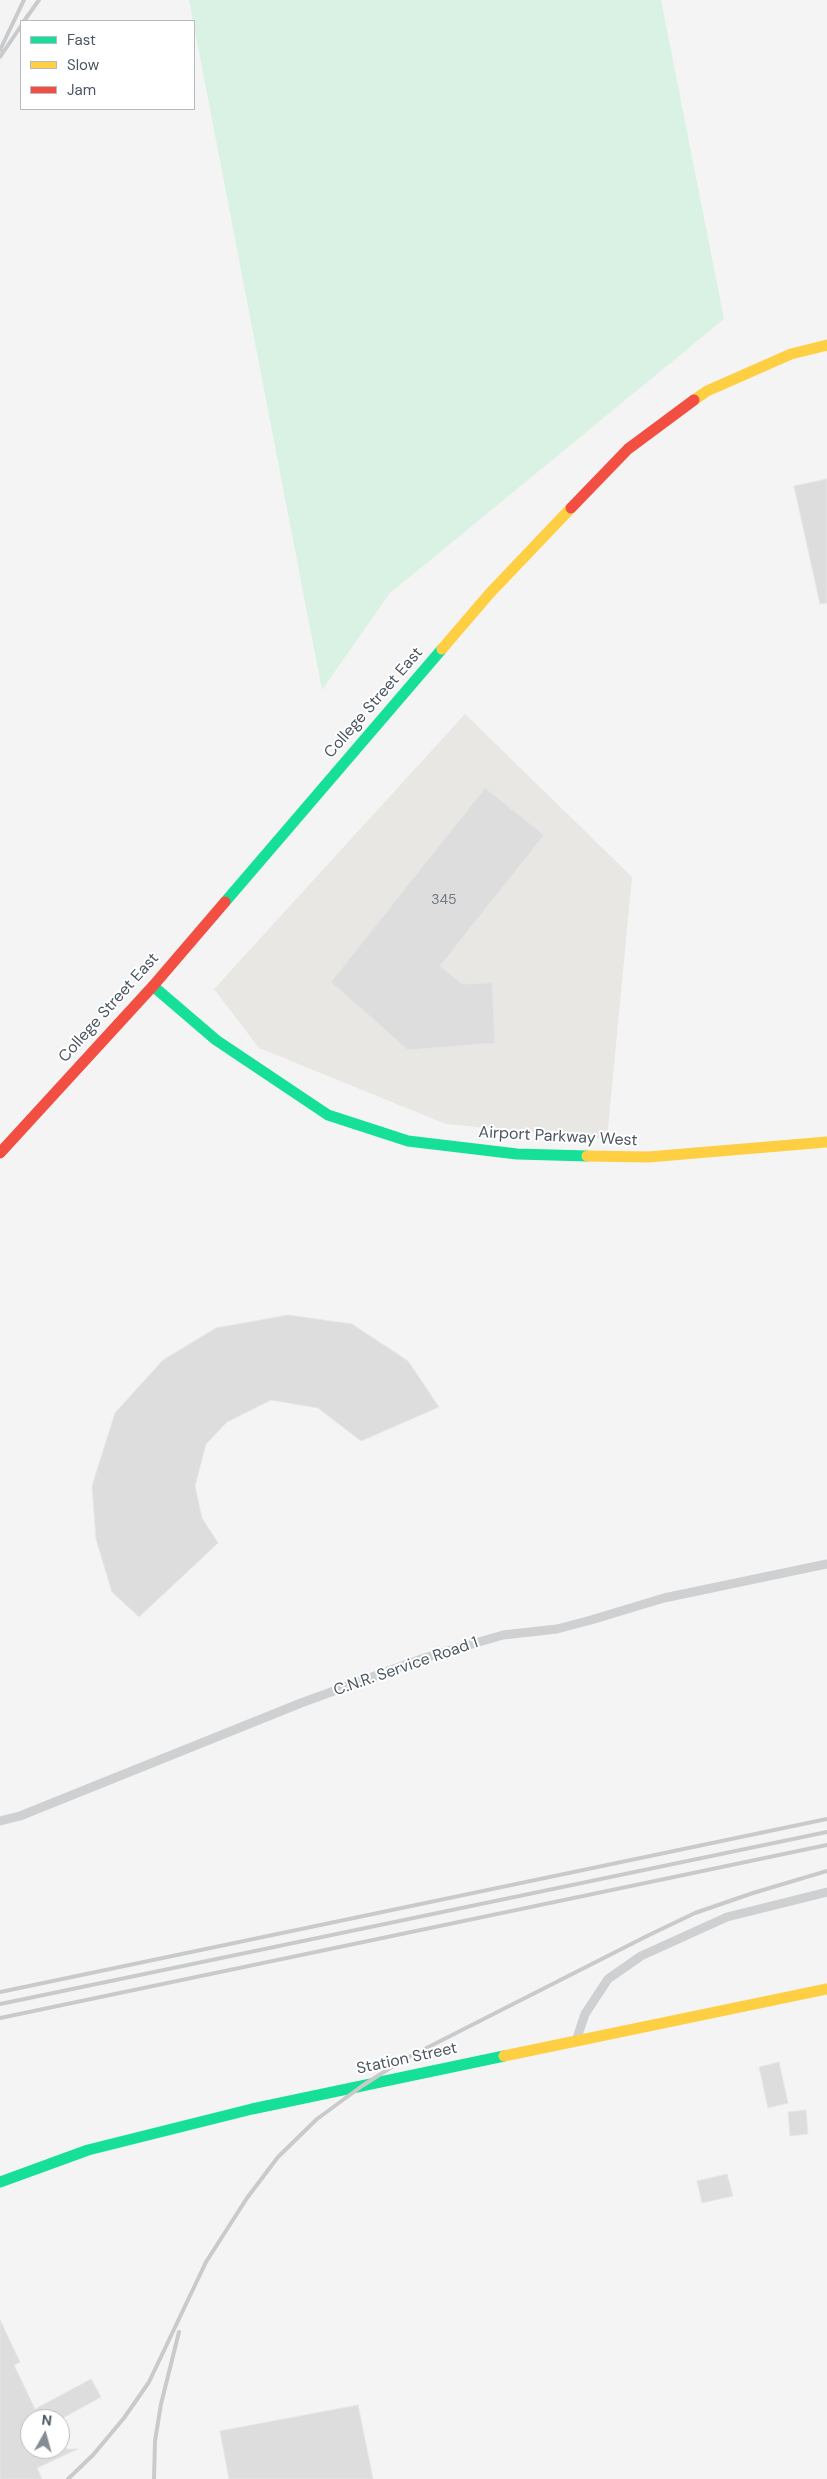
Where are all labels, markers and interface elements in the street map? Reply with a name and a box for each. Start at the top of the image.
legend [20,20,195,110]
text: Fast [67,30,96,50]
text: Slow [67,55,99,75]
text: Jam [67,80,96,100]
street label: College Street East [321,644,427,762]
house number: 345 [431,892,457,908]
street label: College Street East [55,949,163,1067]
street label: Airport Parkway West [478,1123,638,1151]
street label: C.N.R. Service Road 1 [331,1633,481,1701]
street label: Station Street [355,2039,459,2079]
north arrow [20,2409,70,2459]
text: N [41,2411,53,2430]

